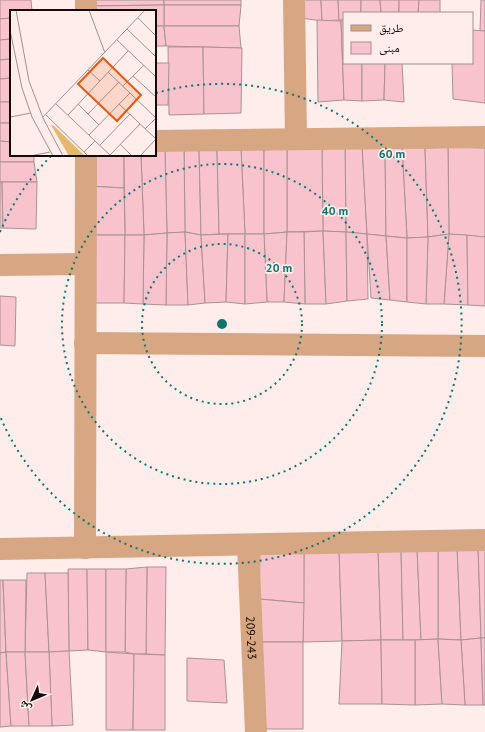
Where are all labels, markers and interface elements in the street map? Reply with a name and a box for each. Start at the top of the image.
inset map [10,10,156,156]
legend [343,12,473,64]
text: طريق [379,20,404,35]
text: مبنى [379,40,400,55]
text: 60 m [379,146,405,161]
text: 40 m [322,203,348,218]
text: 20 m [266,260,292,275]
centre of rings [215,317,229,331]
street label: 209-243 [244,616,260,660]
north arrow [12,680,52,720]
text: ش [15,697,35,716]

